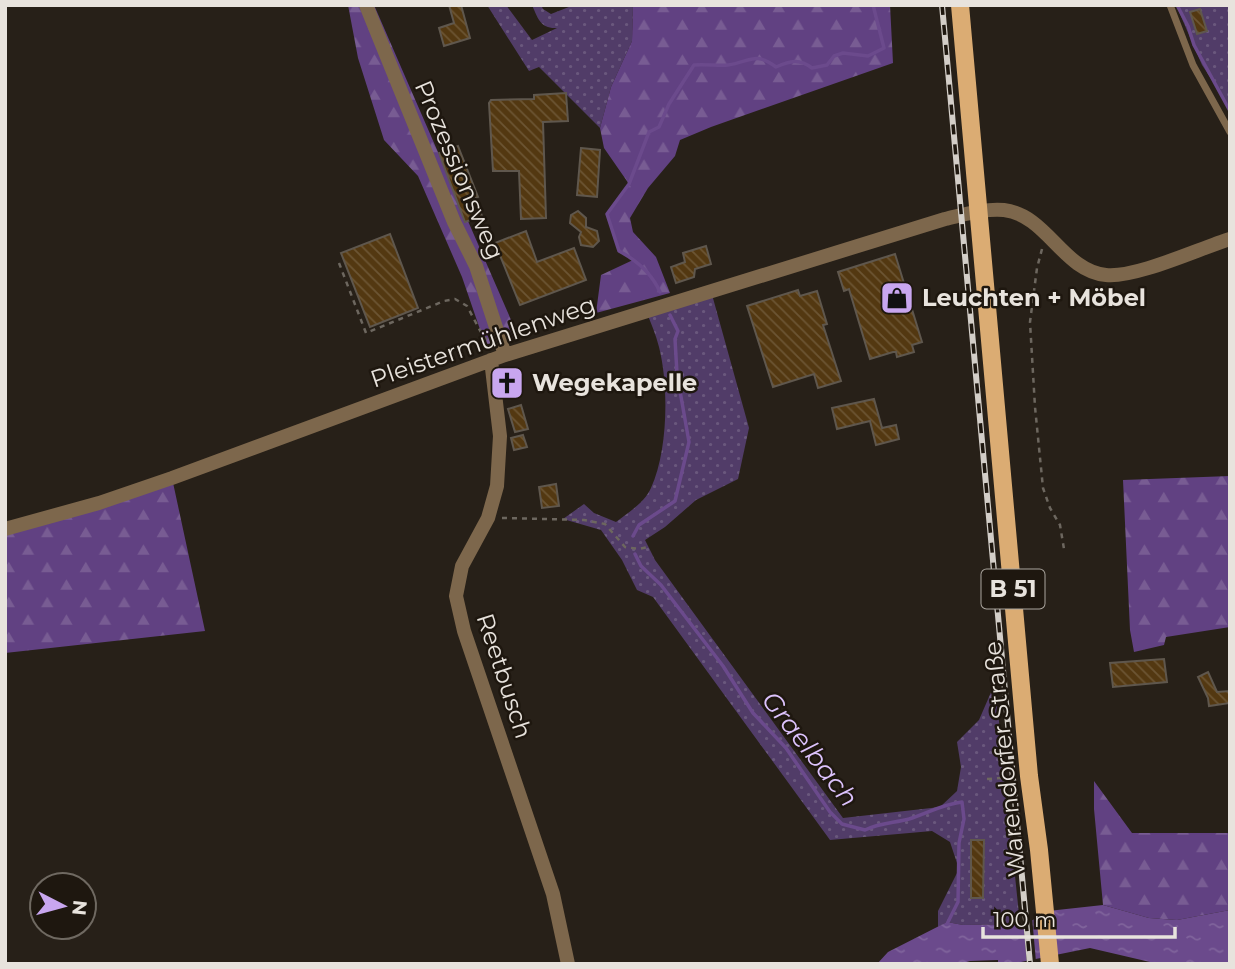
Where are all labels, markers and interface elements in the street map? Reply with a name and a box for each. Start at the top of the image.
street label: Prozessionsweg [409,76,510,264]
shop icon: Leuchten + Möbel [878,279,916,317]
place label: Leuchten + Möbel [922,283,1146,312]
street label: Pleistermühlenweg [367,289,599,394]
church icon: Wegekapelle [488,364,526,402]
place label: Wegekapelle [532,368,697,397]
road number: B 51 [982,569,1044,608]
street label: Reetbusch [471,610,538,742]
street label: Warendorfer Straße [978,640,1031,878]
water label: Graelbach [755,685,865,813]
north arrow [28,871,98,941]
scale bar [983,895,1176,939]
text: N [67,899,92,917]
text: 100 m [993,907,1056,932]

